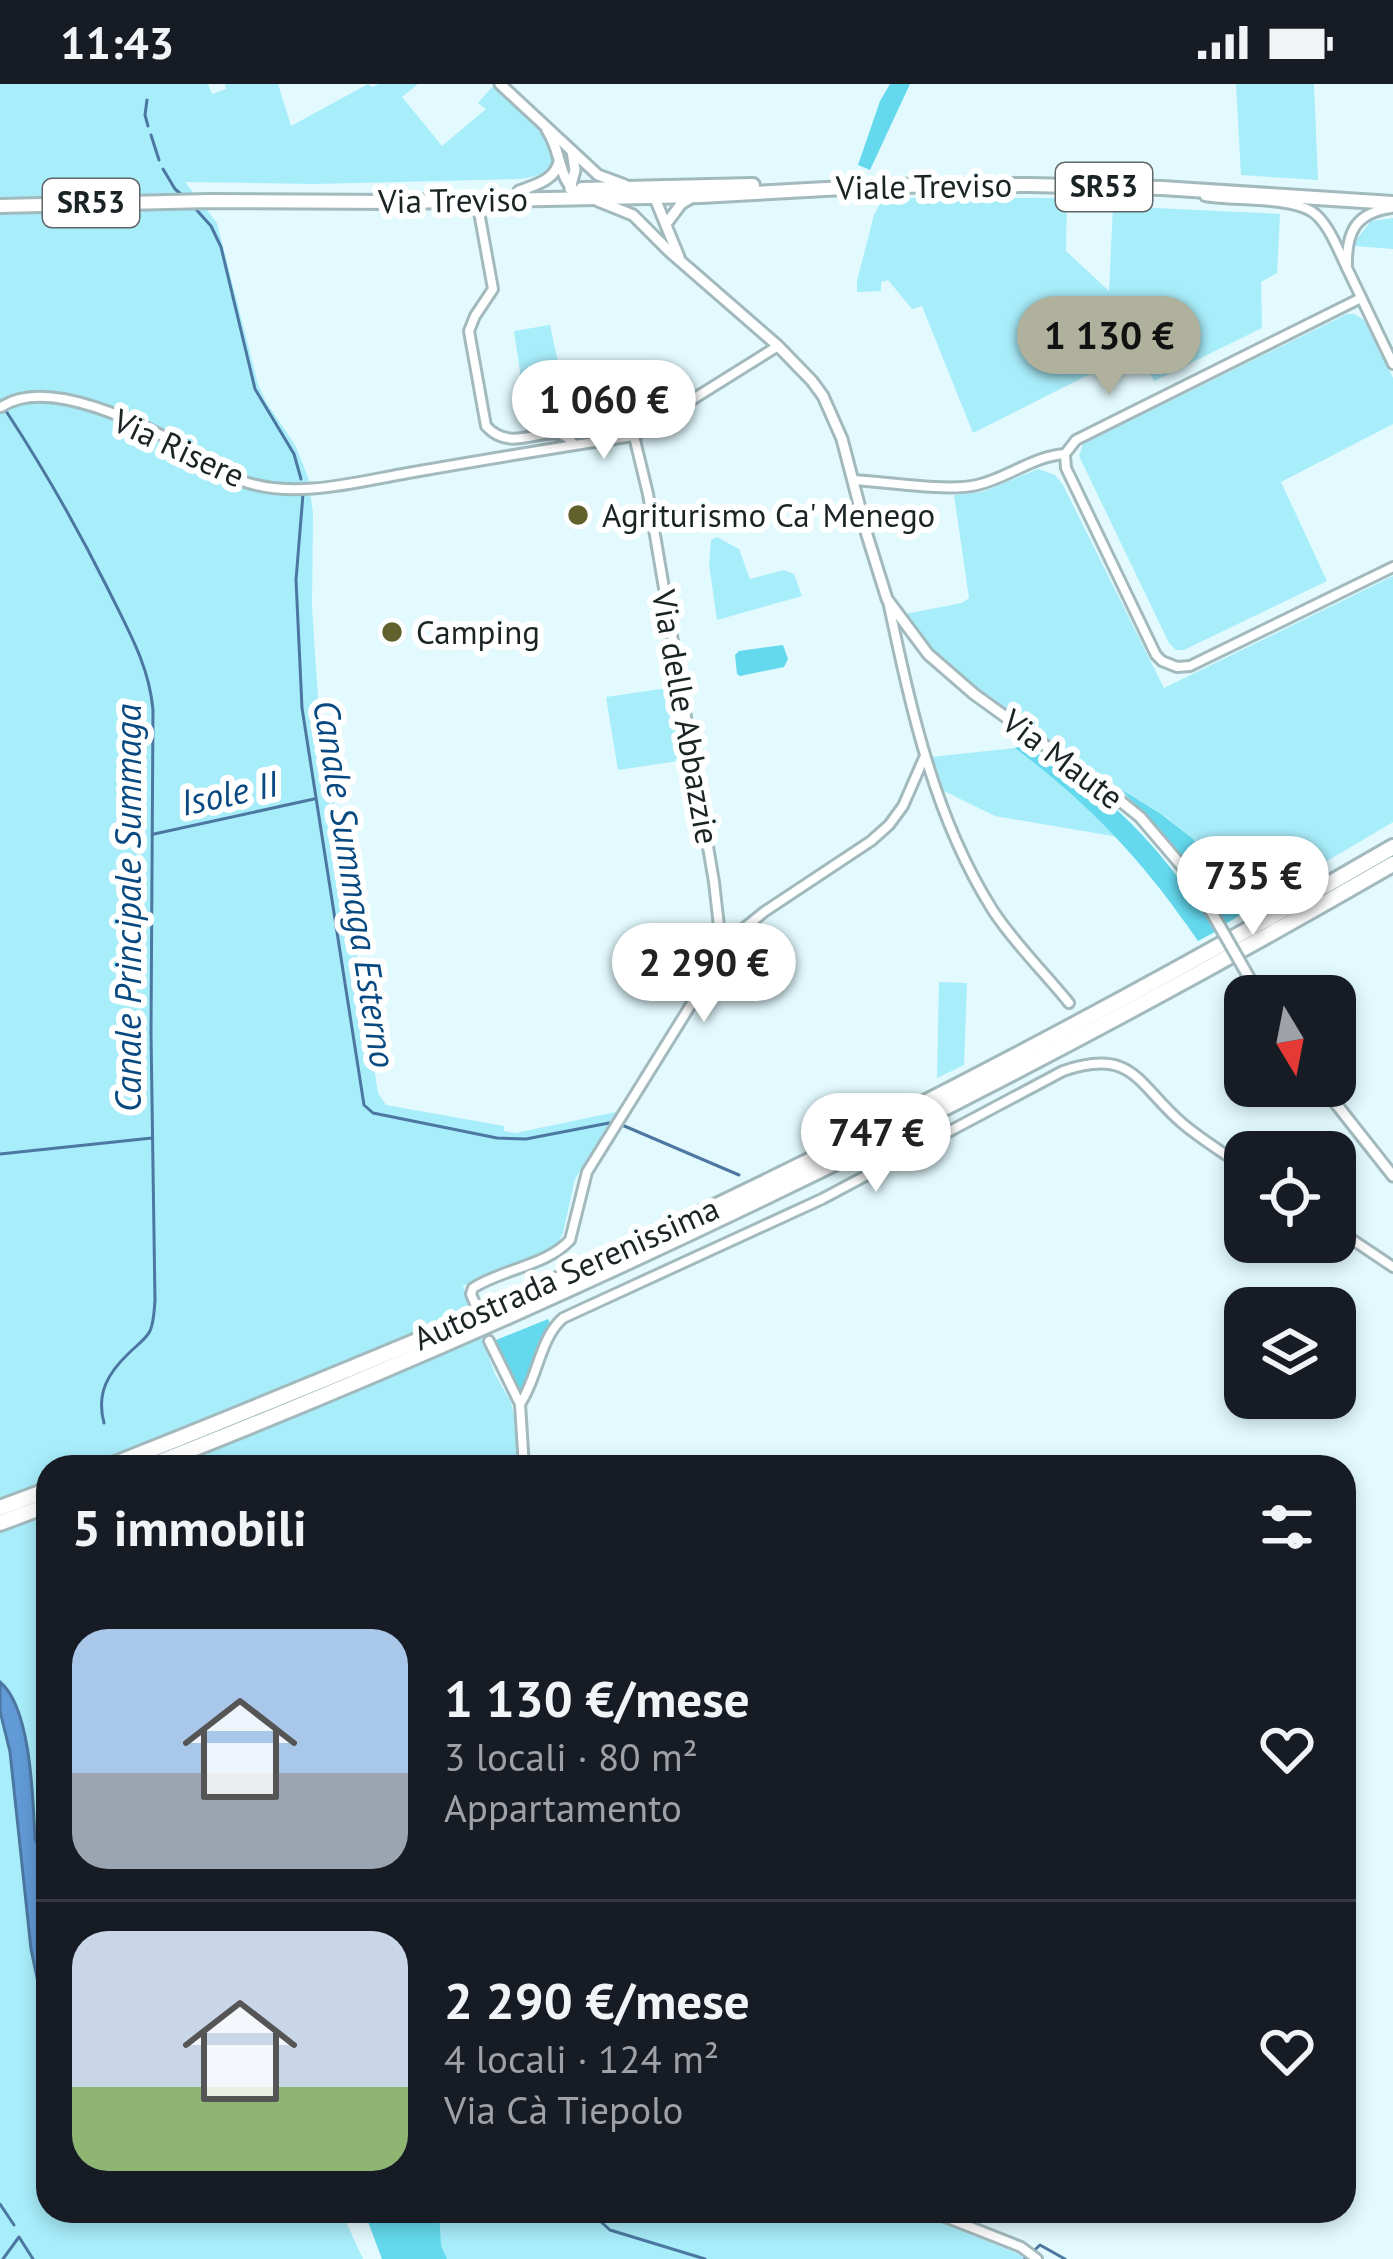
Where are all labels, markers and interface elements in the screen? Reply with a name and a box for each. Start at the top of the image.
text: 11:43 [60,13,174,71]
street label: Viale Treviso [834,162,1013,209]
road number: SR53 [1056,163,1152,211]
street label: Via Treviso [377,177,528,222]
road number: SR53 [43,179,139,227]
pin: 1 130 € [998,296,1220,398]
text: 1 130 € [1044,309,1174,360]
pin: 1 060 € [493,360,715,462]
text: 1 060 € [539,373,669,424]
street label: Via Risere [106,398,252,497]
place label: Agriturismo Ca' Menego [602,493,935,536]
marker: Agriturismo Ca' Menego [565,502,591,528]
street label: Via delle Abbazzie [643,585,730,847]
place label: Camping [416,610,540,653]
marker: Camping [379,619,405,645]
water label: Canale Summaga Esterno [303,697,408,1071]
street label: Via Maute [993,699,1132,818]
water label: Canale Principale Summaga [104,703,151,1112]
water label: Isole II [176,759,283,826]
pin: 735 € [1169,836,1337,938]
text: 735 € [1204,849,1302,900]
pin: 2 290 € [593,923,815,1025]
text: 2 290 € [639,936,769,987]
north arrow [1224,975,1356,1107]
map controls [1224,975,1356,1419]
pin: 747 € [792,1093,960,1195]
text: 747 € [828,1106,924,1157]
button: locate [1224,1131,1356,1263]
street label: Autostrada Serenissima [406,1186,725,1359]
button: layers [1224,1287,1356,1419]
text: 5 immobili [72,1494,307,1560]
icon: filters [1254,1494,1320,1560]
text: 1 130 €/mese [444,1665,750,1731]
icon: home [168,1677,312,1821]
icon: heart [1254,1716,1320,1782]
text: 3 locali · 80 m² [444,1731,698,1782]
text: Appartamento [444,1782,682,1833]
text: 2 290 €/mese [444,1967,750,2033]
icon: home [168,1979,312,2123]
icon: heart [1254,2018,1320,2084]
text: 4 locali · 124 m² [444,2033,719,2084]
text: Via Cà Tiepolo [444,2084,683,2135]

